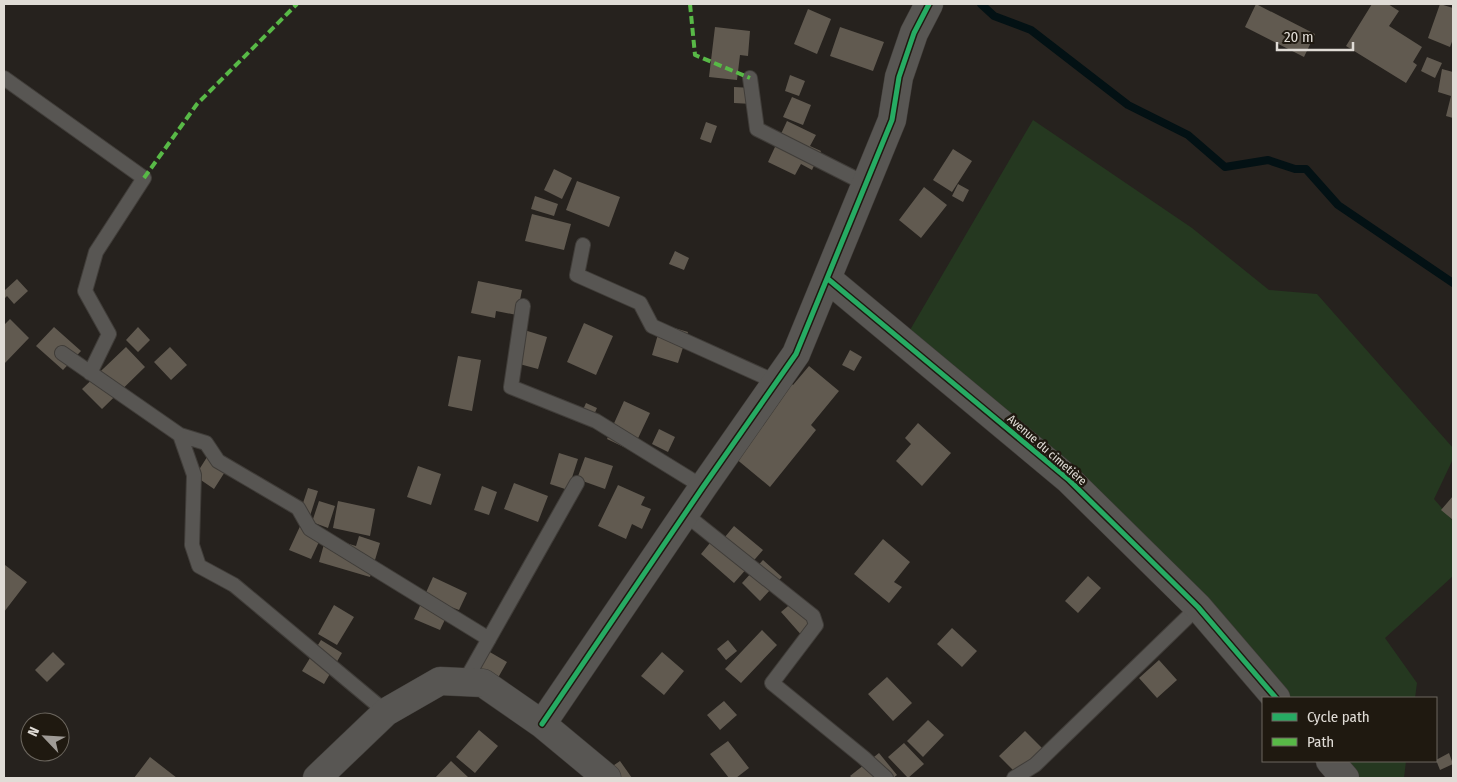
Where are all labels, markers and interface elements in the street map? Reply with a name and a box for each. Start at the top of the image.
scale bar [1277,20,1353,52]
text: 20 m [1284,28,1314,46]
street label: Avenue du cimetière [1005,412,1090,488]
legend [1262,697,1437,762]
text: Cycle path [1307,708,1370,726]
north arrow [20,712,70,762]
text: N [24,724,43,739]
text: Path [1307,733,1334,751]

